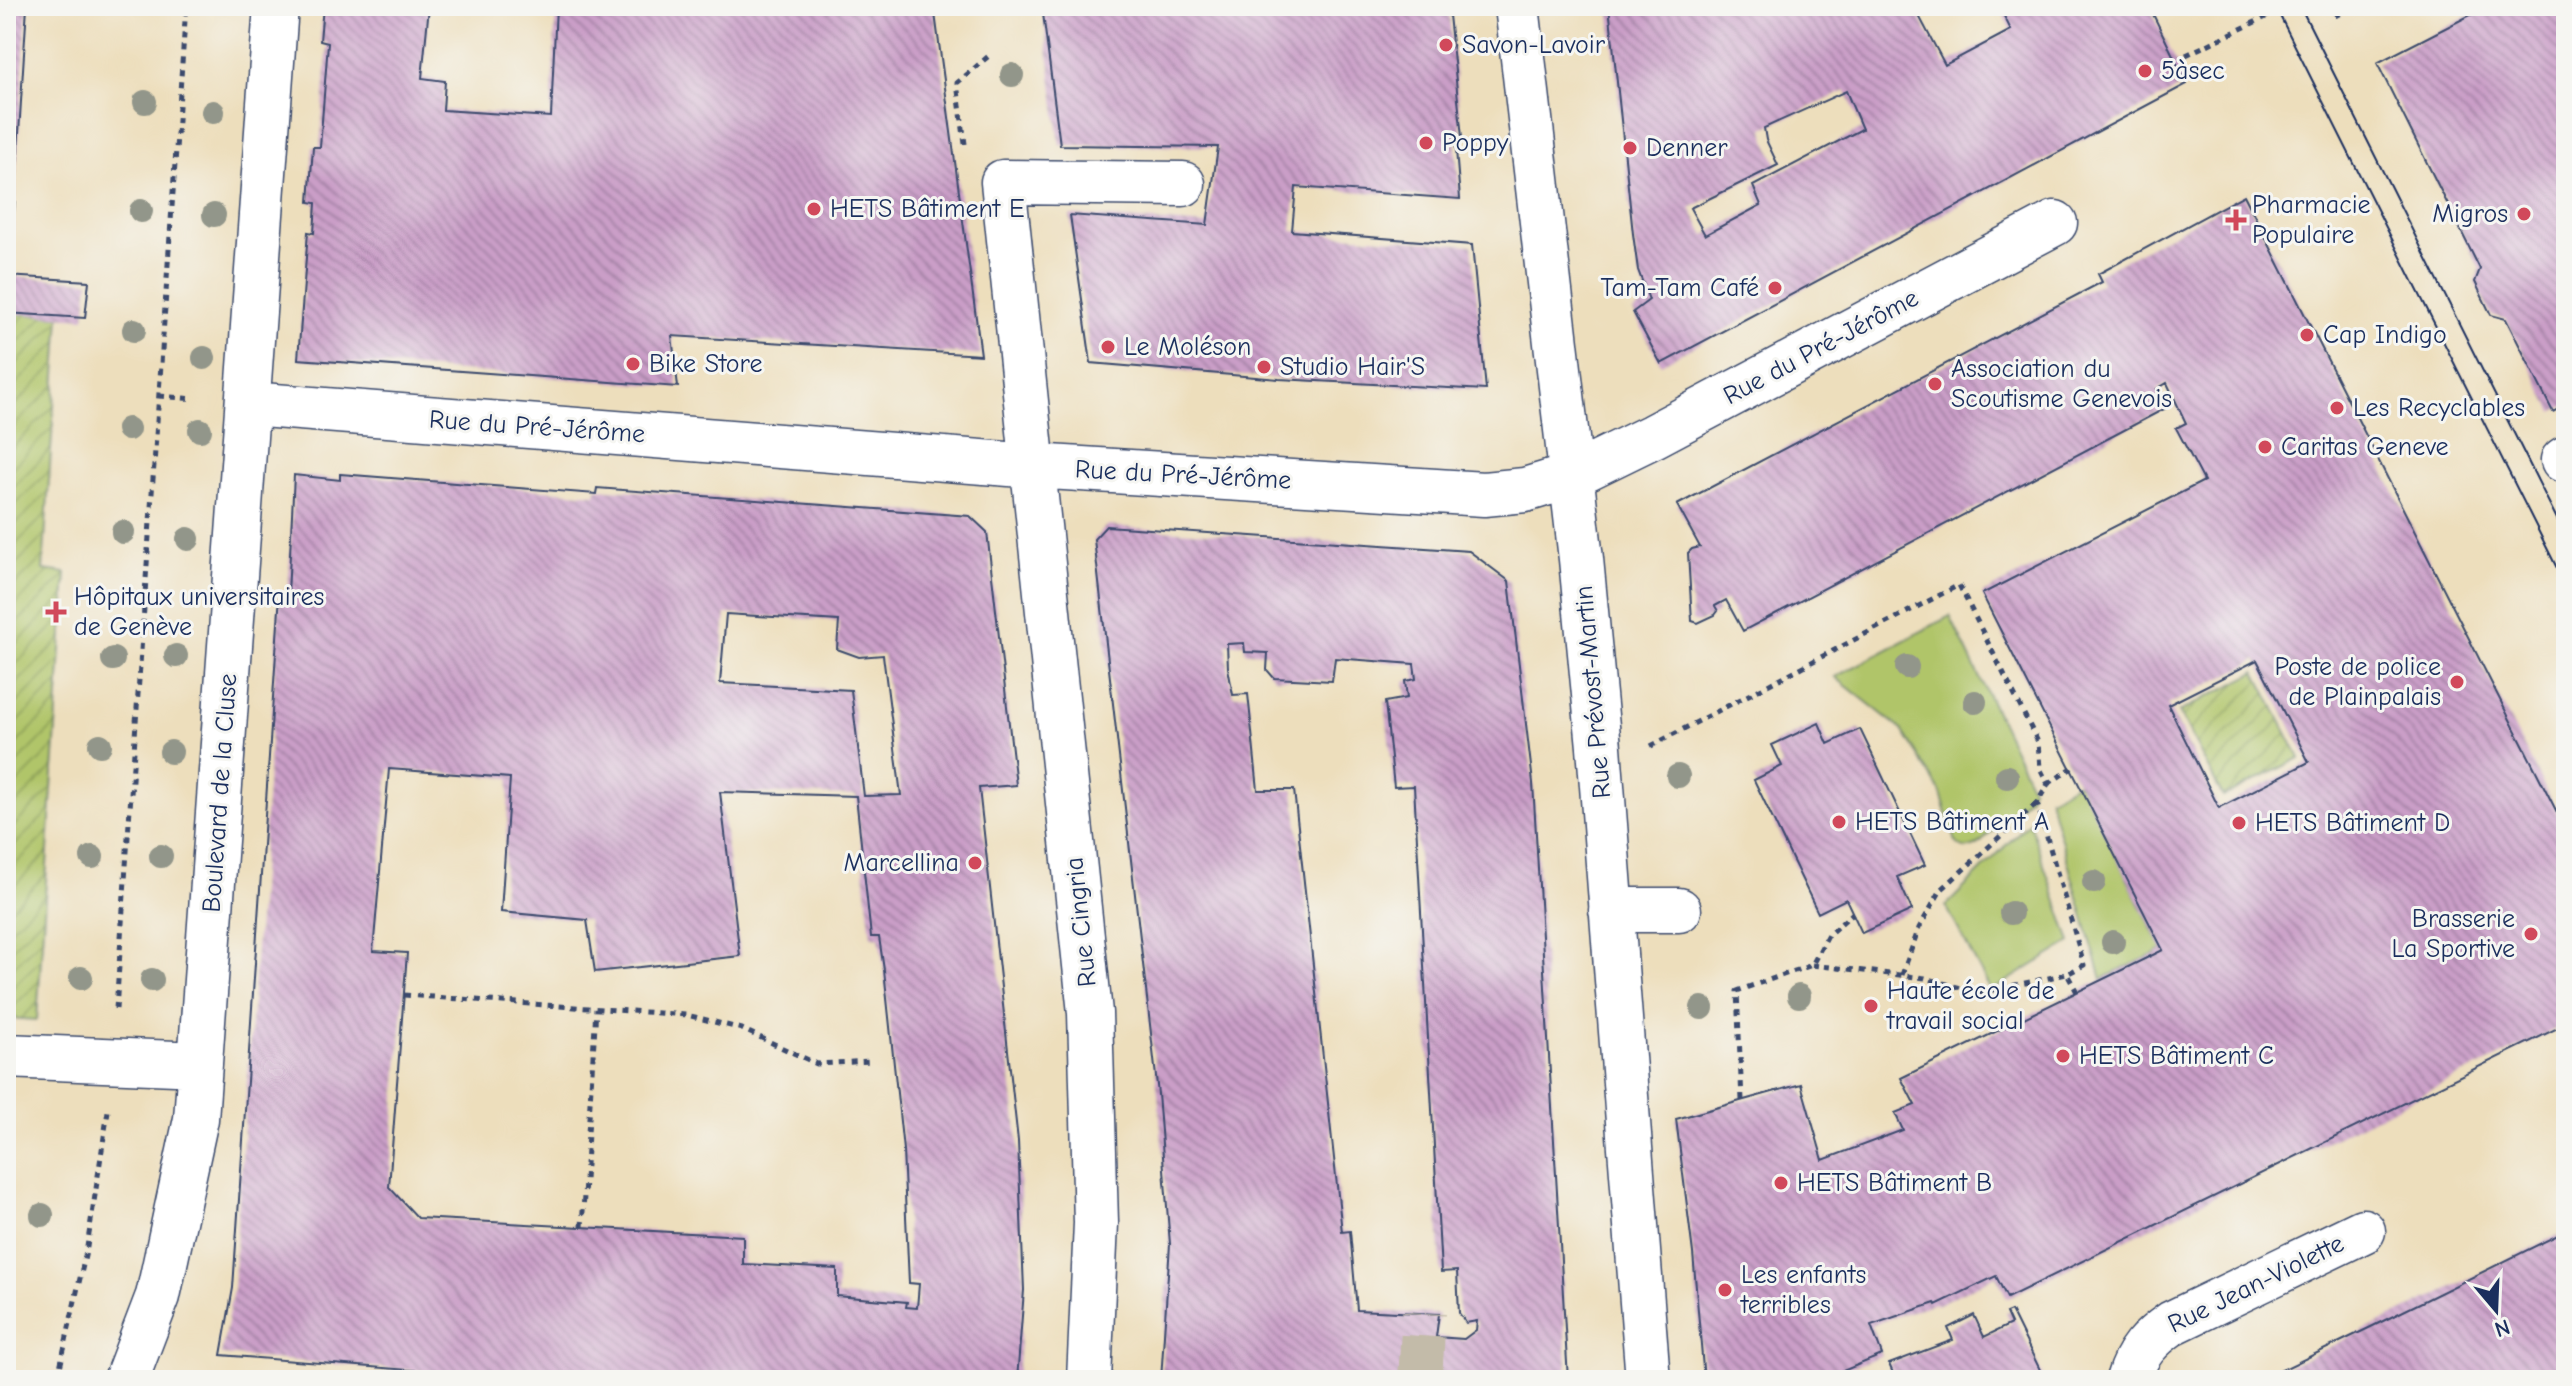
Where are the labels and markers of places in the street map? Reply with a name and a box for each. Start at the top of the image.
place label: Savon-Lavoir [1462,30,1606,60]
marker: Savon-Lavoir [1437,36,1455,54]
place label: 5àsec [2161,56,2225,86]
marker: 5àsec [2136,62,2154,80]
place label: Poppy [1442,128,1509,158]
place label: Denner [1646,133,1728,163]
marker: Poppy [1417,134,1435,152]
marker: Denner [1621,139,1639,157]
place label: Pharmacie Populaire [2252,190,2371,250]
place label: HETS Bâtiment E [830,194,1025,224]
place label: Migros [2432,199,2508,229]
marker: HETS Bâtiment E [805,200,823,218]
marker: Migros [2515,205,2533,223]
marker: Pharmacie Populaire [2227,211,2245,229]
place label: Tam-Tam Café [1600,273,1759,303]
marker: Tam-Tam Café [1766,279,1784,297]
place label: Cap Indigo [2323,320,2447,350]
marker: Cap Indigo [2298,326,2316,344]
place label: Le Moléson [1124,332,1251,362]
marker: Le Moléson [1099,338,1117,356]
place label: Bike Store [649,349,762,379]
place label: Studio Hair'S [1280,352,1425,382]
place label: Association du Scoutisme Genevois [1951,354,2172,414]
marker: Bike Store [624,355,642,373]
marker: Studio Hair'S [1255,358,1273,376]
marker: Association du Scoutisme Genevois [1926,375,1944,393]
place label: Les Recyclables [2353,393,2525,423]
marker: Les Recyclables [2328,399,2346,417]
place label: Caritas Geneve [2281,432,2449,462]
marker: Caritas Geneve [2256,438,2274,456]
place label: Hôpitaux universitaires de Genève [74,582,324,642]
marker: Hôpitaux universitaires de Genève [45,601,67,623]
place label: Poste de police de Plainpalais [2275,652,2441,712]
marker: Poste de police de Plainpalais [2448,673,2466,691]
place label: HETS Bâtiment A [1855,807,2049,837]
place label: HETS Bâtiment D [2255,808,2450,838]
marker: HETS Bâtiment A [1830,813,1848,831]
marker: HETS Bâtiment D [2230,814,2248,832]
place label: Marcellina [844,848,959,878]
marker: Marcellina [966,854,984,872]
place label: Brasserie La Sportive [2391,904,2515,964]
marker: Brasserie La Sportive [2522,925,2540,943]
place label: Haute école de travail social [1885,976,2054,1036]
marker: Haute école de travail social [1862,997,1880,1015]
place label: HETS Bâtiment C [2079,1041,2274,1071]
marker: HETS Bâtiment C [2054,1047,2072,1065]
place label: HETS Bâtiment B [1797,1168,1992,1198]
marker: HETS Bâtiment B [1772,1174,1790,1192]
place label: Les enfants terribles [1739,1260,1866,1320]
marker: Les enfants terribles [1716,1281,1734,1299]

